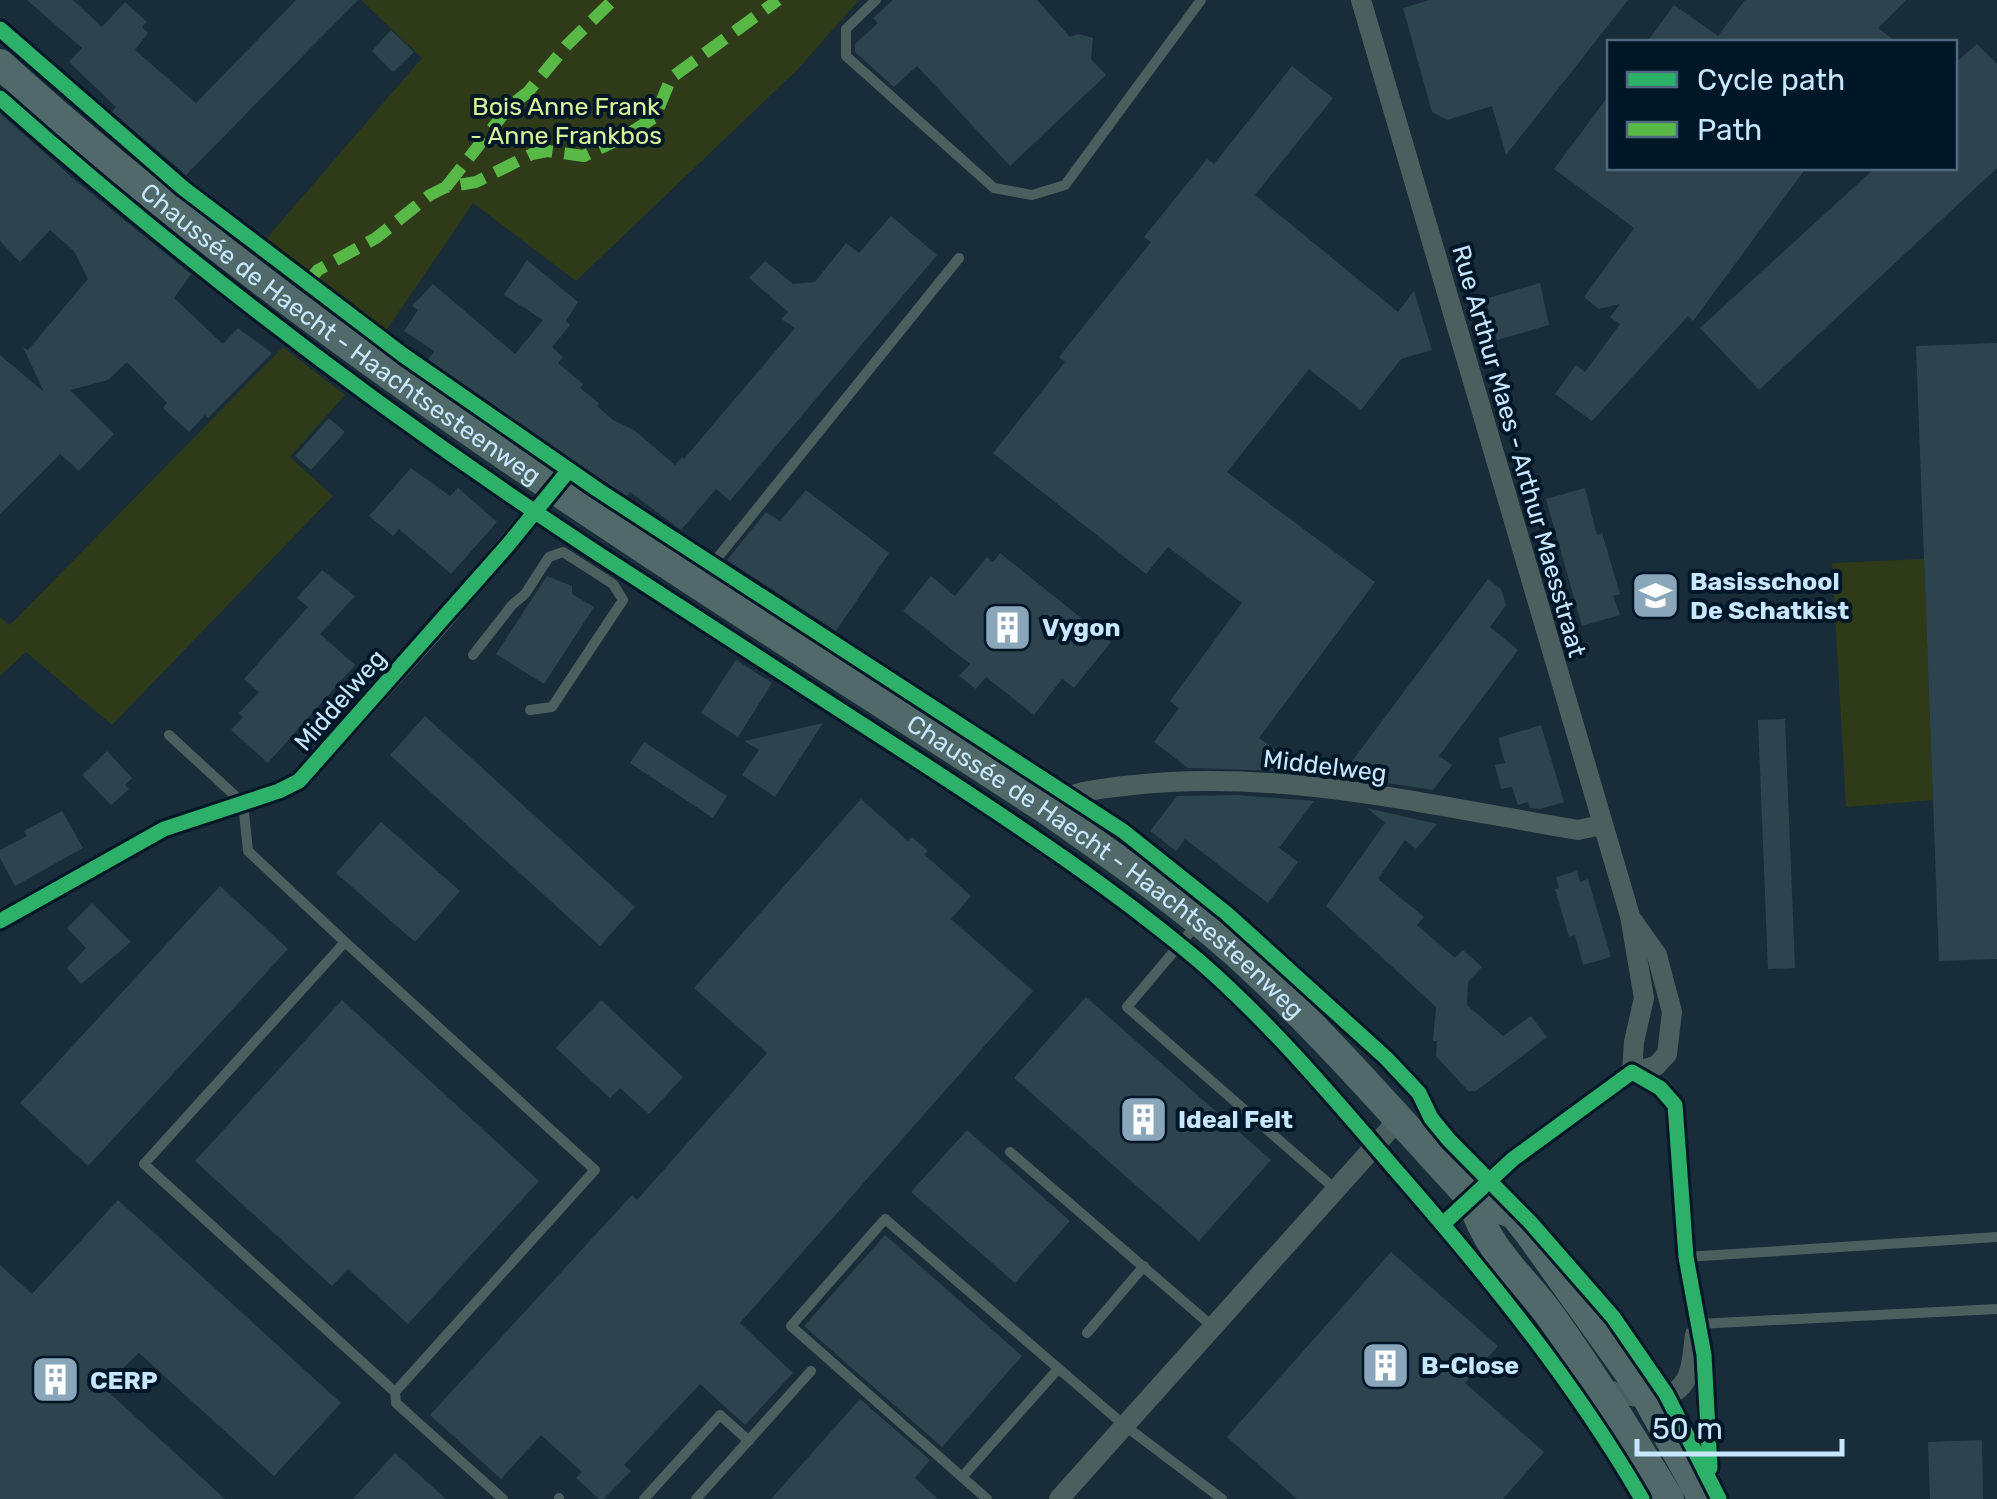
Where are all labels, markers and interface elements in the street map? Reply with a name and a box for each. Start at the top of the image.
legend [1607,40,1957,170]
text: Cycle path [1697,62,1845,98]
park label: Bois Anne Frank - Anne Frankbos [470,92,662,150]
text: Path [1697,112,1762,148]
street label: Chaussée de Haecht - Haachtsesteenweg [135,177,546,490]
street label: Rue Arthur Maes - Arthur Maesstraat [1446,242,1592,661]
place label: Basisschool De Schatkist [1690,567,1850,625]
school or university icon: Basisschool De Schatkist [1629,569,1681,621]
building icon: Vygon [981,601,1033,653]
place label: Vygon [1042,613,1120,642]
street label: Middelweg [288,644,392,756]
street label: Chaussée de Haecht - Haachtsesteenweg [902,709,1310,1024]
street label: Middelweg [1262,744,1388,788]
building icon: Ideal Felt [1117,1093,1169,1145]
place label: Ideal Felt [1178,1105,1293,1134]
building icon: B-Close [1360,1339,1412,1391]
place label: B-Close [1421,1351,1519,1380]
building icon: CERP [29,1354,81,1406]
place label: CERP [90,1366,158,1395]
scale bar [1637,1394,1842,1456]
text: 50 m [1652,1411,1723,1447]

